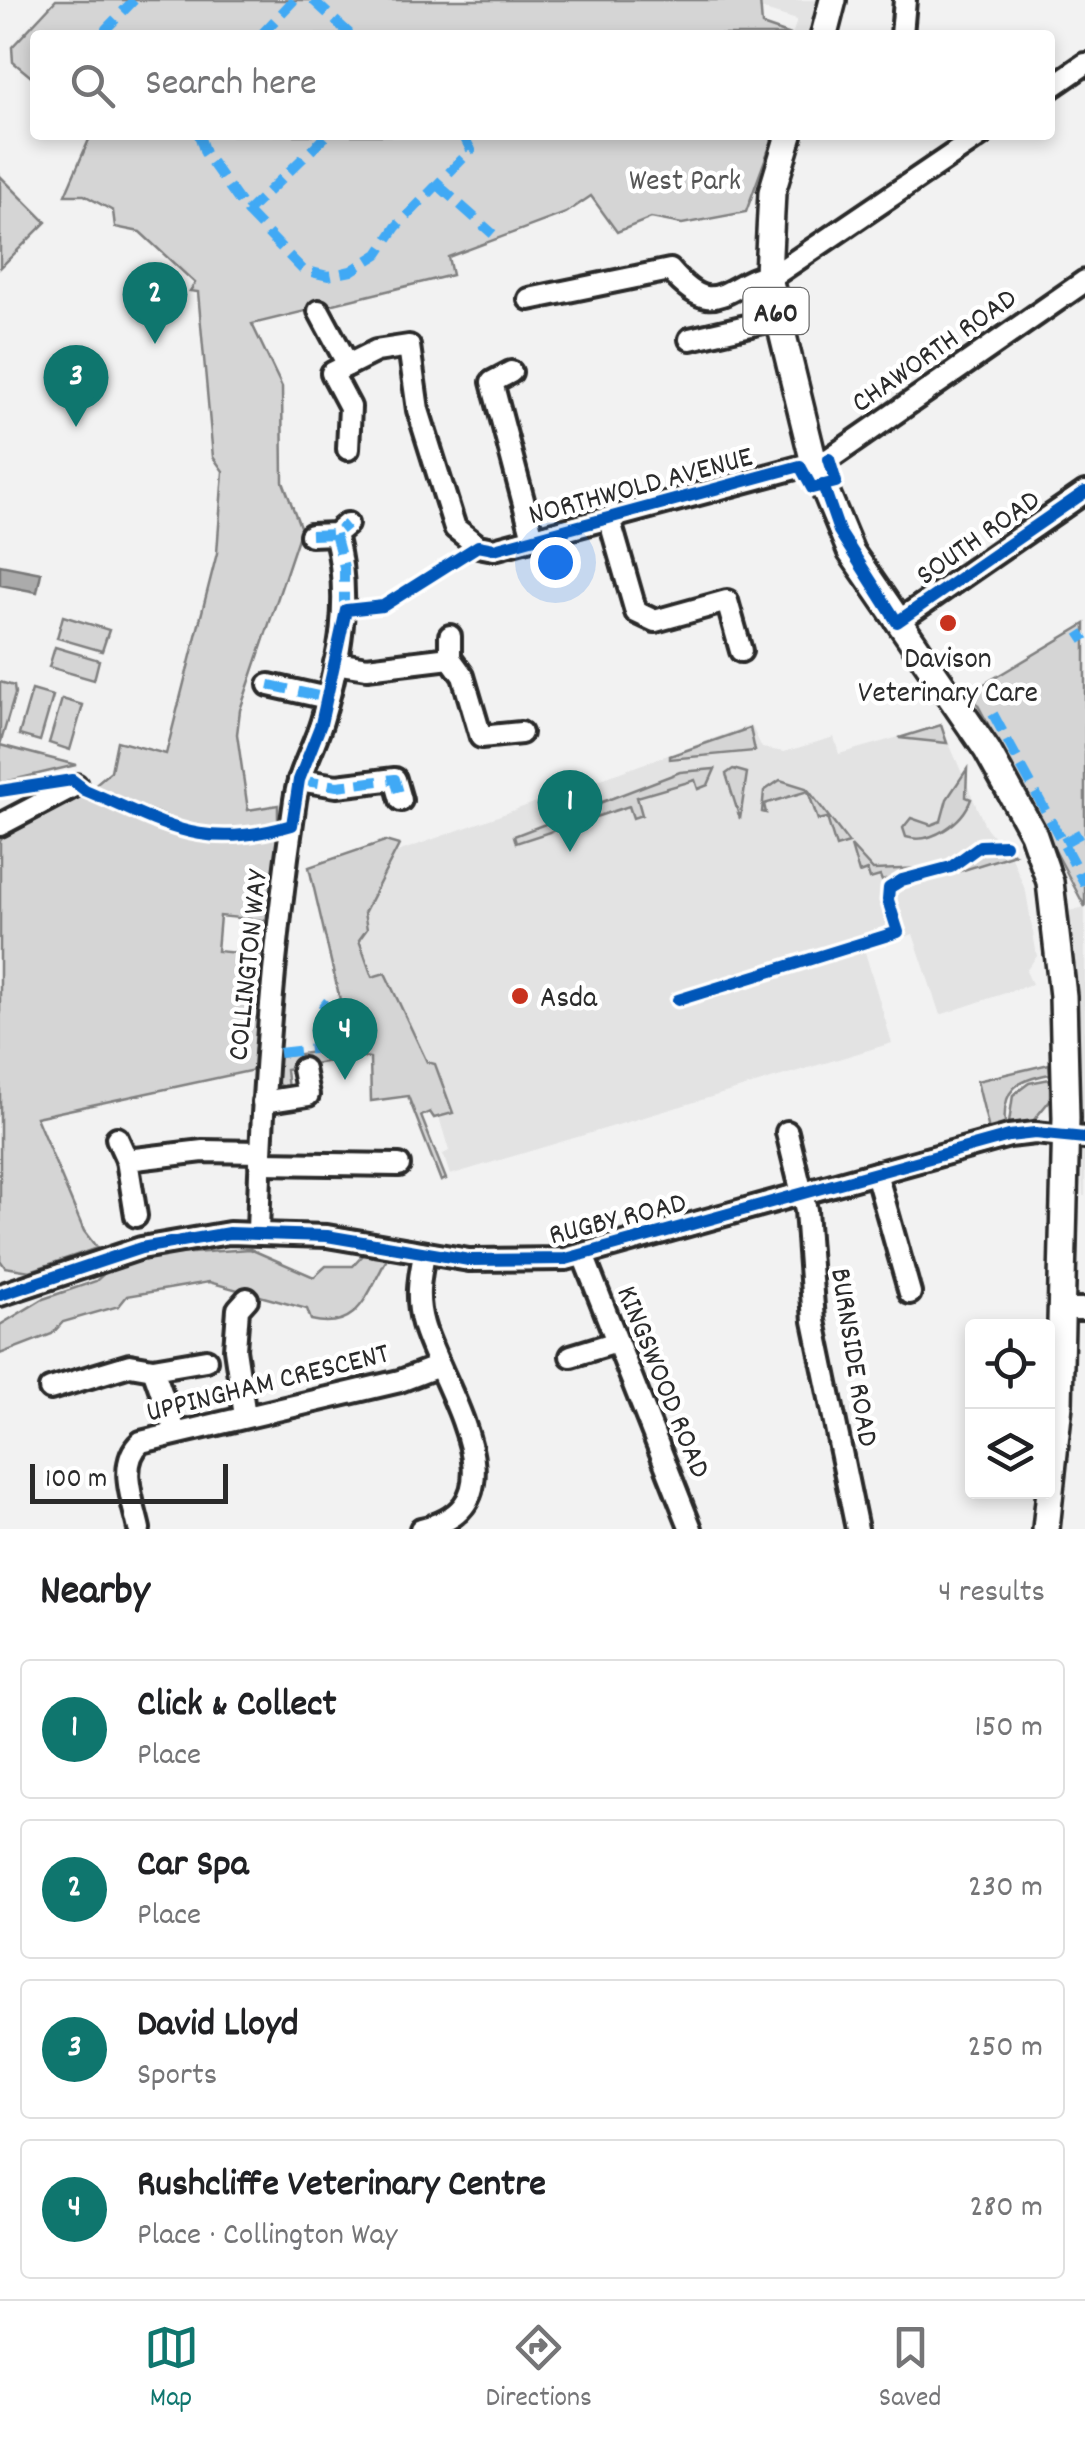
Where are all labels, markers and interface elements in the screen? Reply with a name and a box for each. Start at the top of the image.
search box [30,30,1055,140]
icon: search [65,58,120,113]
text: Search here [145,58,317,113]
park label: West Park [629,162,741,205]
pin: 2 [122,262,188,344]
street label: CHAWORTH ROAD [844,280,1027,426]
road number: A60 [744,288,808,334]
pin: 3 [44,344,108,427]
street label: NORTHWOLD AVENUE [524,438,758,539]
street label: SOUTH ROAD [909,481,1050,598]
your location [530,537,581,588]
marker: Davison Veterinary Care [937,612,959,634]
place label: Davison Veterinary Care [858,640,1038,717]
pin: 1 [538,770,602,852]
street label: COLLINGTON WAY [219,867,282,1063]
place label: Asda [540,979,598,1022]
marker: Asda [509,985,531,1007]
pin: 4 [312,998,378,1080]
street label: RUGBY ROAD [545,1184,691,1259]
street label: BURNSIDE ROAD [816,1265,887,1450]
street label: KINGSWOOD ROAD [603,1280,719,1485]
map controls [965,1319,1055,1499]
button: locate [965,1319,1055,1409]
street label: UPPINGHAM CRESCENT [142,1334,394,1436]
button: layers [965,1409,1055,1499]
scale bar [30,1459,228,1504]
text: 100 m [45,1461,107,1501]
text: Nearby [40,1564,150,1624]
text: 4 results [938,1571,1045,1617]
text: Click & Collect [137,1679,337,1734]
text: 1 [71,1706,78,1752]
text: 150 m [974,1706,1043,1752]
text: Place [137,1734,201,1780]
text: Car Spa [137,1839,249,1894]
text: 2 [68,1866,81,1912]
text: 230 m [968,1866,1043,1912]
text: Place [137,1894,201,1940]
text: David Lloyd [137,1999,298,2054]
text: 3 [67,2026,82,2072]
text: 250 m [967,2026,1043,2072]
text: Sports [137,2054,217,2100]
text: Rushcliffe Veterinary Centre [137,2159,546,2214]
text: 4 [68,2186,81,2232]
text: 280 m [969,2186,1043,2232]
text: Place · Collington Way [137,2214,398,2260]
tab: Map [144,2320,199,2420]
tab: Directions [486,2320,592,2420]
tab: Saved [879,2320,941,2420]

